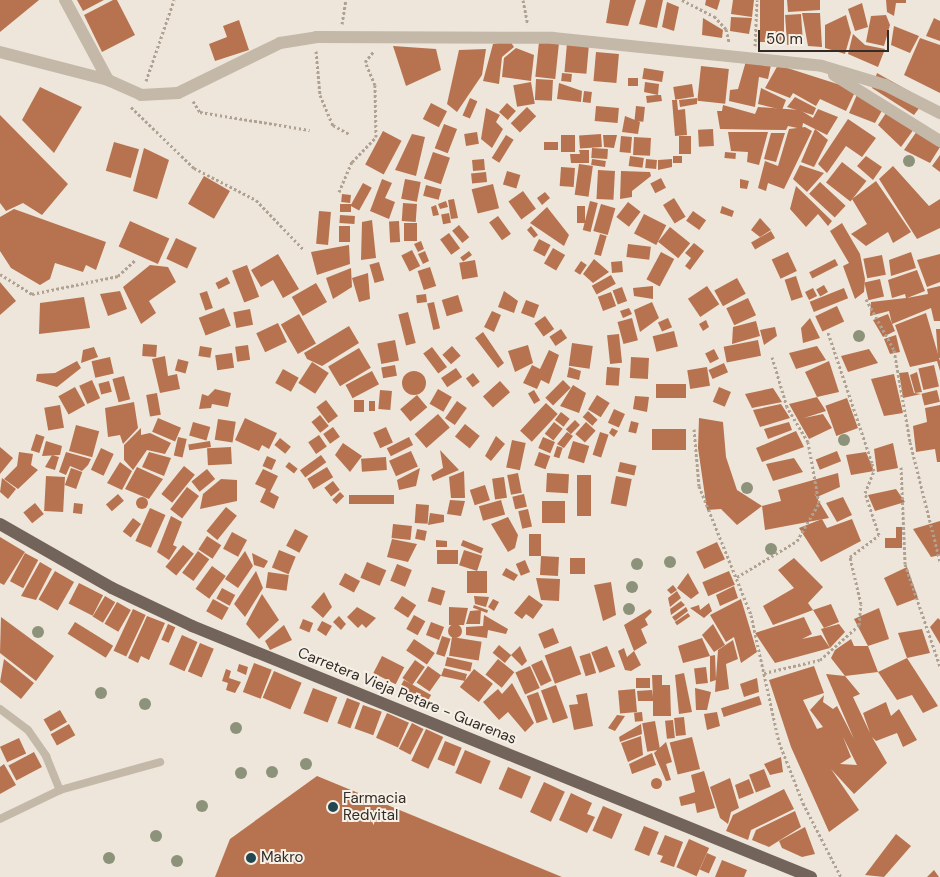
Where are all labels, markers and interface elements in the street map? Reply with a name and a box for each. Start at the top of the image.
scale bar [760,20,891,52]
text: 50 m [766,29,803,49]
street label: Carretera Vieja Petare - Guarenas [295,644,519,748]
place label: Farmacia Redvital [343,789,406,824]
marker: Farmacia Redvital [327,801,339,813]
place label: Makro [261,849,303,867]
marker: Makro [245,852,257,864]

